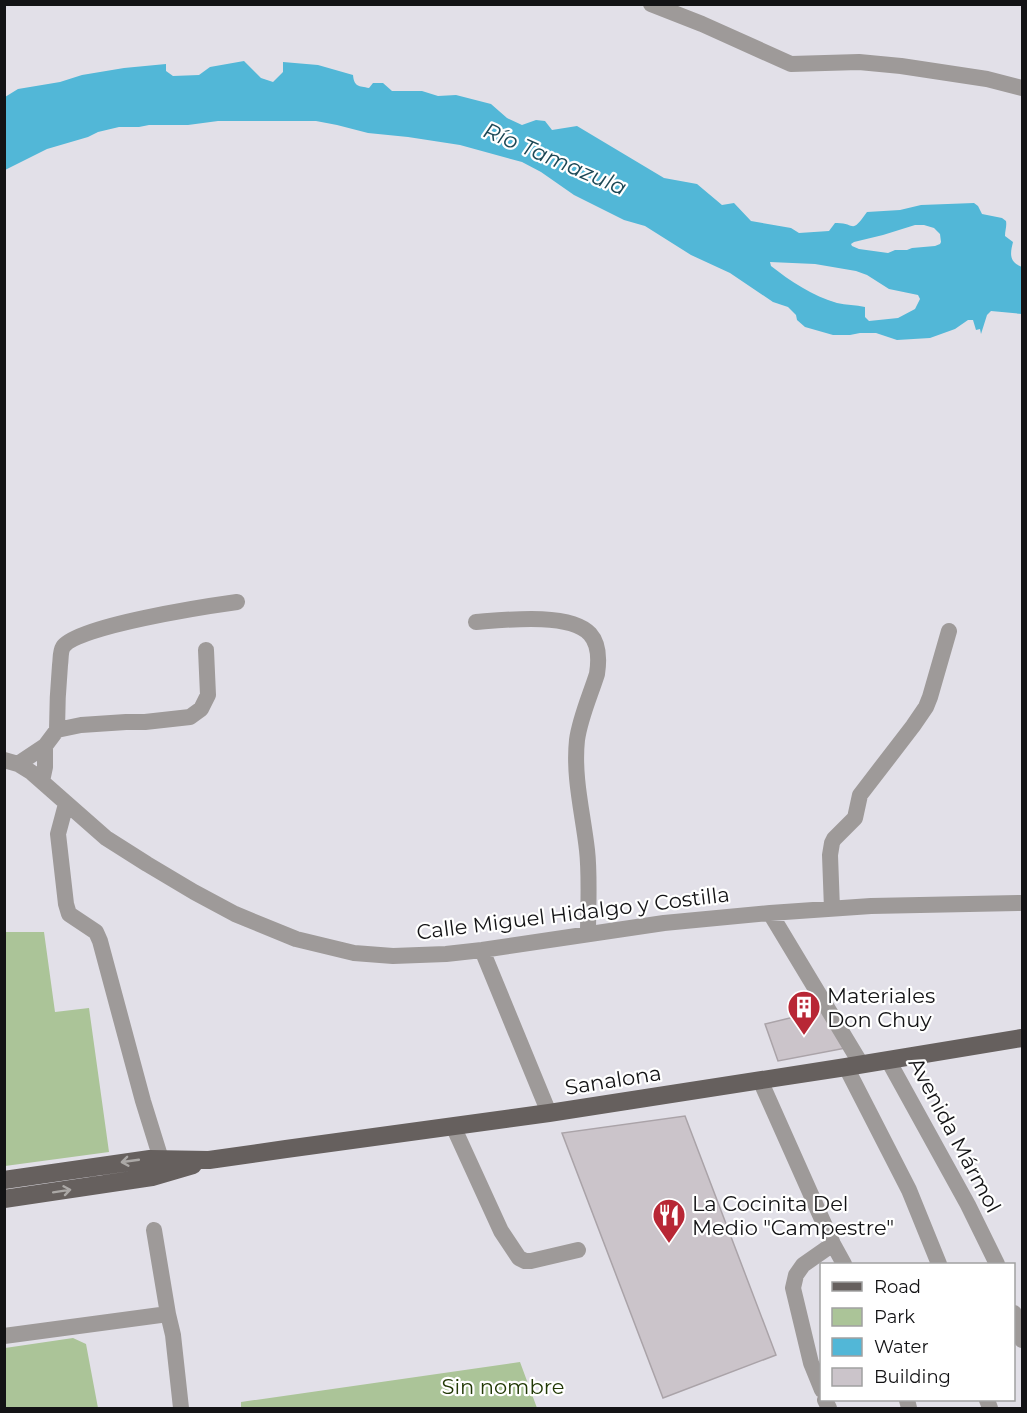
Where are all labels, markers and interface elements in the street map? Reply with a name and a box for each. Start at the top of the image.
water label: Río Tamazula [479,117,631,201]
street label: Calle Miguel Hidalgo y Costilla [415,881,731,945]
place label: Materiales Don Chuy [827,983,935,1032]
building icon: Materiales Don Chuy [786,989,822,1036]
street label: Avenida Mármol [904,1053,1006,1217]
street label: Sanalona [563,1060,663,1100]
one-way arrow [121,1156,140,1167]
one-way arrow [52,1185,72,1196]
place label: La Cocinita Del Medio "Campestre" [692,1191,894,1240]
restaurant icon: La Cocinita Del Medio "Campestre" [651,1197,687,1244]
legend [820,1263,1015,1401]
text: Road [874,1276,921,1298]
text: Park [874,1306,915,1328]
text: Water [874,1336,929,1358]
text: Building [874,1366,951,1388]
park label: Sin nombre [442,1374,564,1399]

